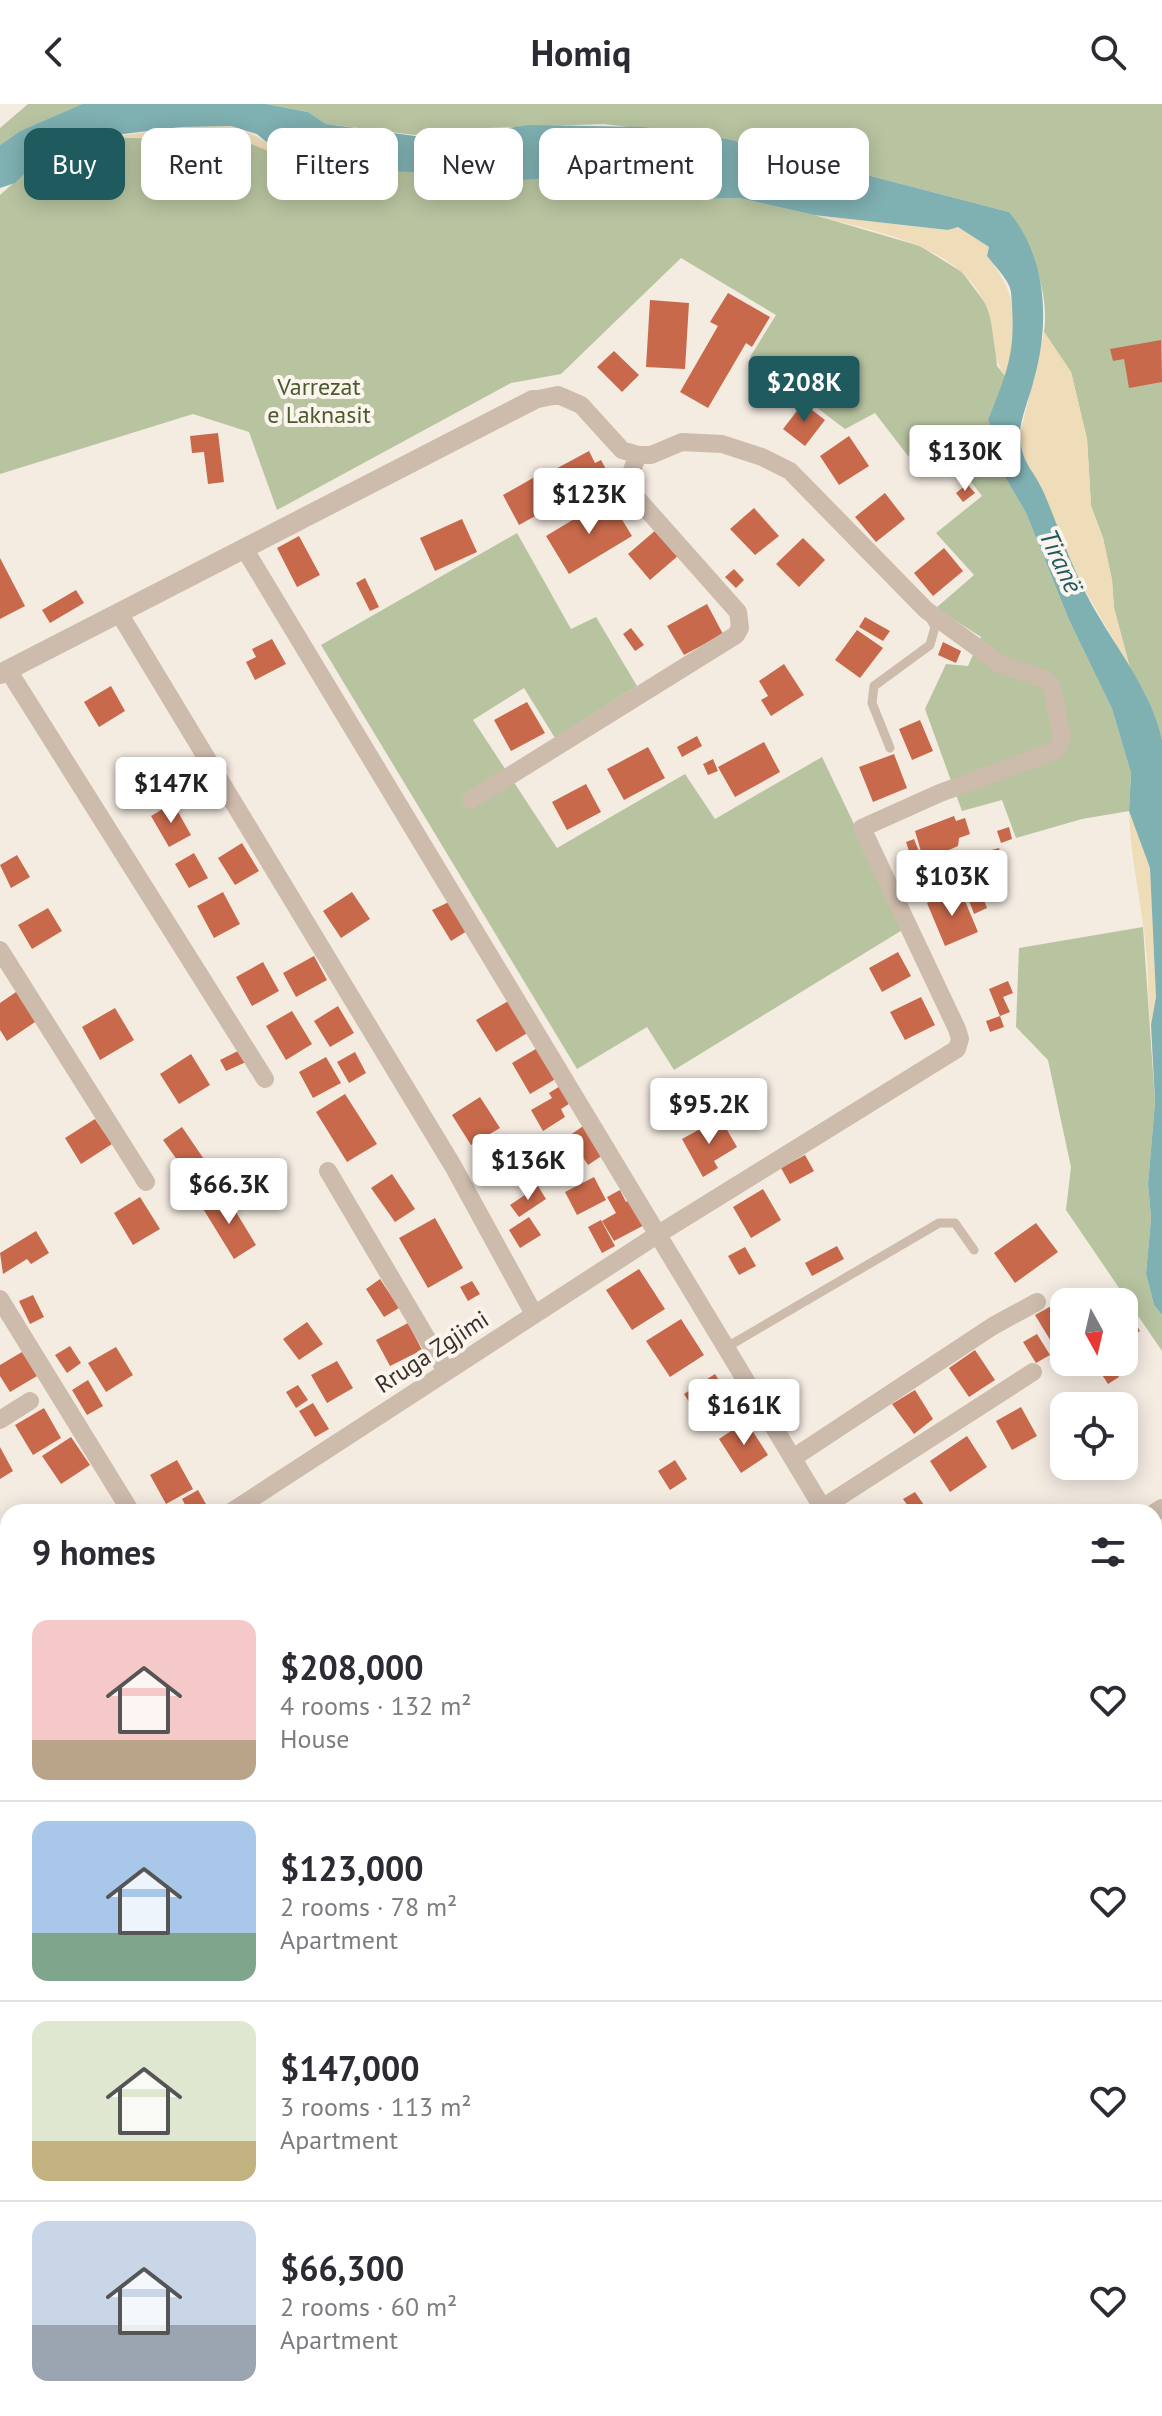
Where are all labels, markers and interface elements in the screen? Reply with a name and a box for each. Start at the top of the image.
text: Homiq [531,29,631,76]
icon: back [32,30,76,74]
icon: search [1086,30,1130,74]
chip: Buy [24,128,125,200]
chip: Rent [141,128,251,200]
chip: Filters [267,128,398,200]
chip: New [414,128,523,200]
chip: Apartment [539,128,722,200]
chip: House [738,128,869,200]
pin: $208K [748,356,860,424]
text: $208K [766,365,842,398]
park label: Varrezat e Laknasit [267,371,371,430]
pin: $130K [909,425,1021,493]
text: $130K [927,434,1003,467]
pin: $123K [533,468,645,536]
text: $123K [551,477,627,510]
water label: Tiranë [1032,524,1091,599]
pin: $147K [115,757,227,825]
text: $147K [133,766,209,799]
pin: $103K [896,850,1008,918]
text: $103K [914,859,990,892]
pin: $95.2K [644,1078,774,1146]
text: $95.2K [668,1087,750,1120]
pin: $136K [472,1134,584,1202]
text: $136K [490,1143,566,1176]
pin: $66.3K [164,1158,294,1226]
text: $66.3K [188,1167,270,1200]
north arrow [1050,1288,1138,1376]
map controls [1050,1288,1138,1480]
street label: Rruga Zgjimi [369,1303,494,1400]
pin: $161K [688,1379,800,1447]
text: $161K [706,1388,782,1421]
button: locate [1050,1392,1138,1480]
text: 9 homes [32,1530,156,1574]
icon: filters [1086,1530,1130,1574]
text: $208,000 [280,1645,424,1689]
icon: home [96,1652,192,1748]
icon: heart [1086,1678,1130,1722]
text: 4 rooms · 132 m² [280,1689,472,1722]
text: House [280,1722,350,1755]
text: $123,000 [280,1846,424,1890]
icon: home [96,1853,192,1949]
icon: heart [1086,1879,1130,1923]
text: 2 rooms · 78 m² [280,1890,457,1923]
text: Apartment [280,1923,398,1956]
text: $147,000 [280,2046,419,2090]
icon: home [96,2053,192,2149]
icon: heart [1086,2079,1130,2123]
text: 3 rooms · 113 m² [280,2090,472,2123]
text: Apartment [280,2123,398,2156]
text: $66,300 [280,2246,404,2290]
icon: home [96,2253,192,2349]
icon: heart [1086,2279,1130,2323]
text: 2 rooms · 60 m² [280,2290,457,2323]
text: Apartment [280,2323,398,2356]

